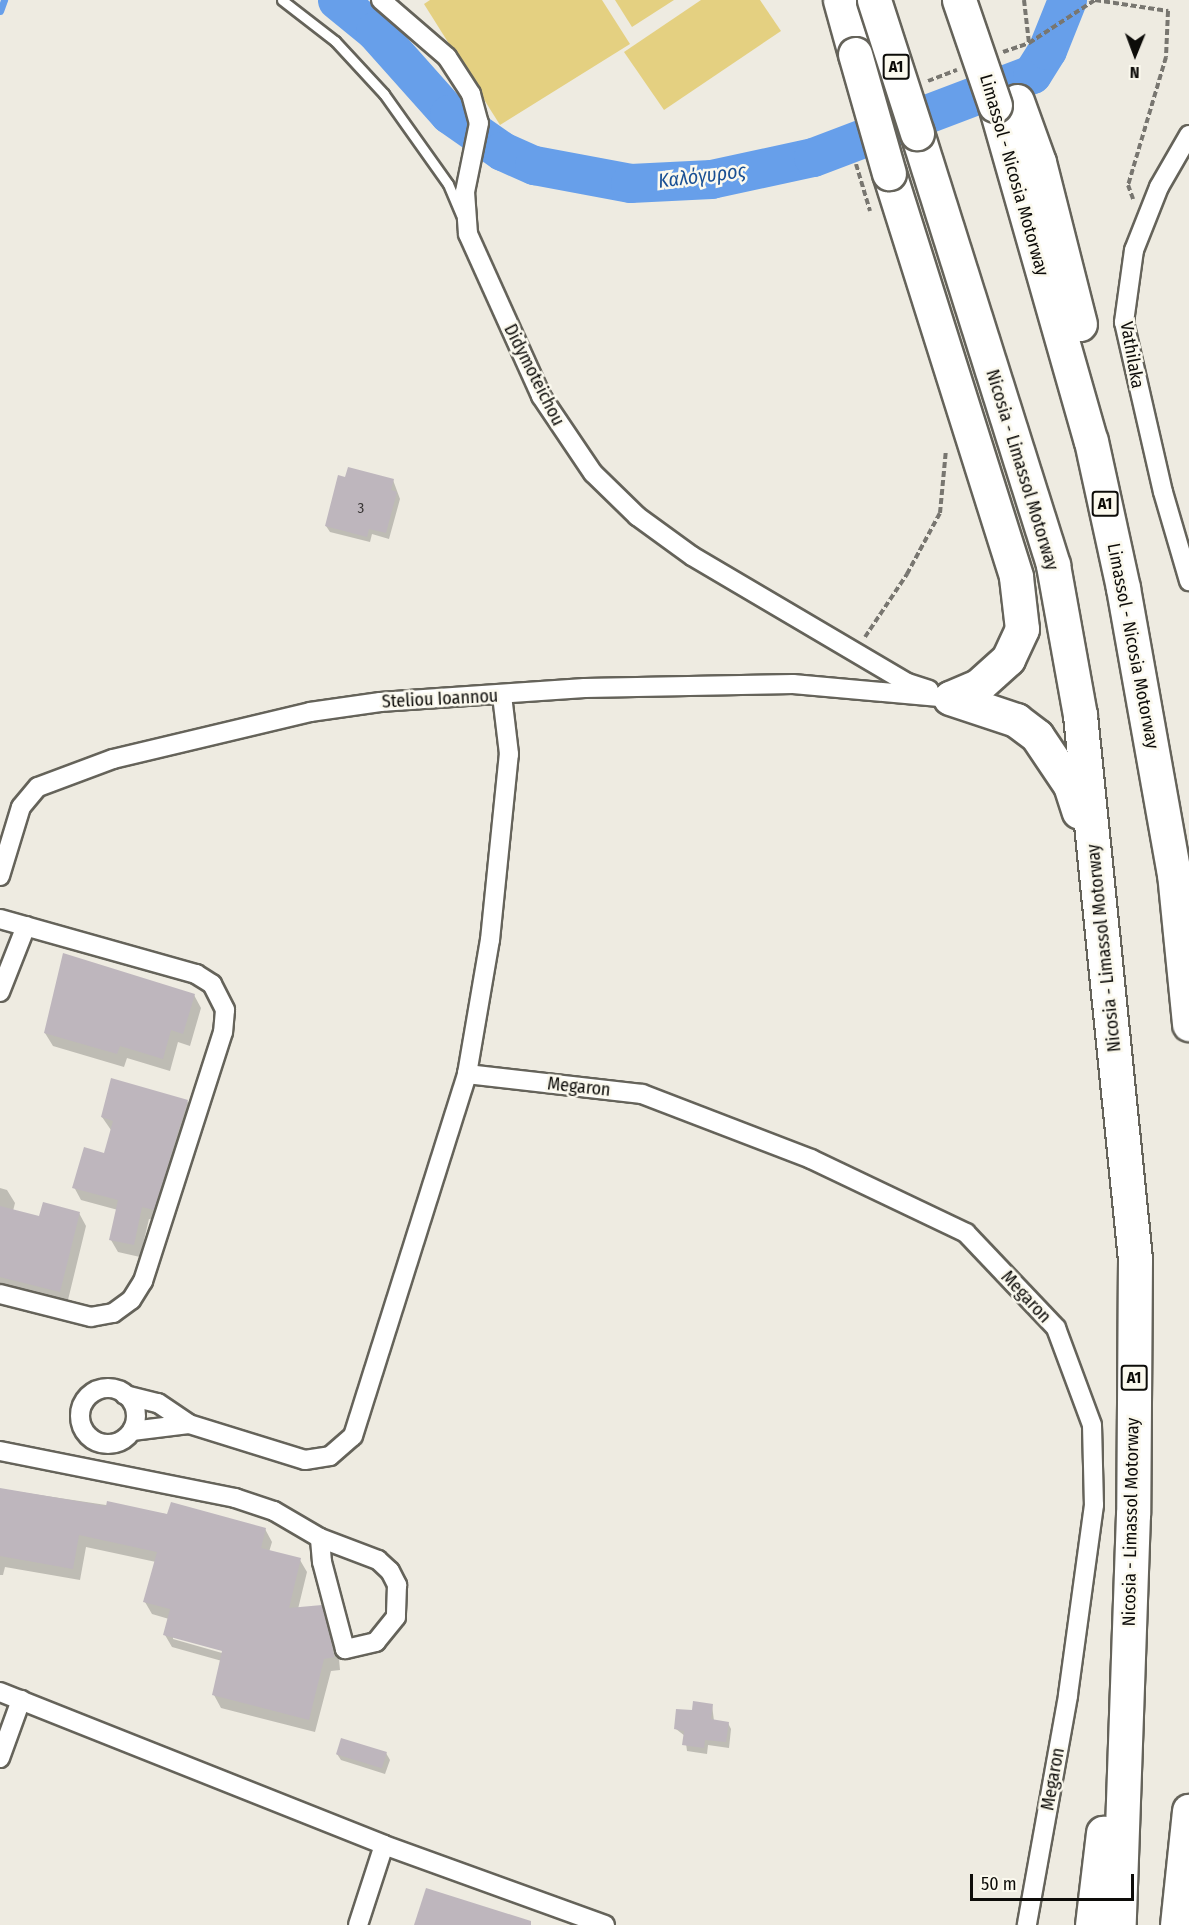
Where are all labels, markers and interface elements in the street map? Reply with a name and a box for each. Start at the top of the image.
north arrow [1105,24,1165,84]
road number: A1 [882,54,910,80]
text: N [1130,63,1140,82]
street label: Limassol - Nicosia Motorway [975,72,1053,278]
water label: Καλόγυρος [657,159,747,193]
street label: Vathilaka [1115,320,1149,390]
street label: Didymoteichou [499,321,569,429]
street label: Nicosia - Limassol Motorway [981,367,1063,573]
road number: A1 [1092,491,1118,517]
house number: 3 [358,500,364,518]
street label: Limassol - Nicosia Motorway [1102,541,1164,751]
street label: Steliou Ioannou [381,685,499,713]
street label: Nicosia - Limassol Motorway [1082,843,1126,1053]
street label: Megaron [546,1073,612,1101]
street label: Megaron [996,1266,1056,1328]
road number: A1 [1120,1365,1148,1391]
street label: Nicosia - Limassol Motorway [1118,1417,1144,1627]
street label: Megaron [1037,1746,1069,1812]
scale bar [973,1862,1136,1900]
text: 50 m [981,1873,1017,1895]

